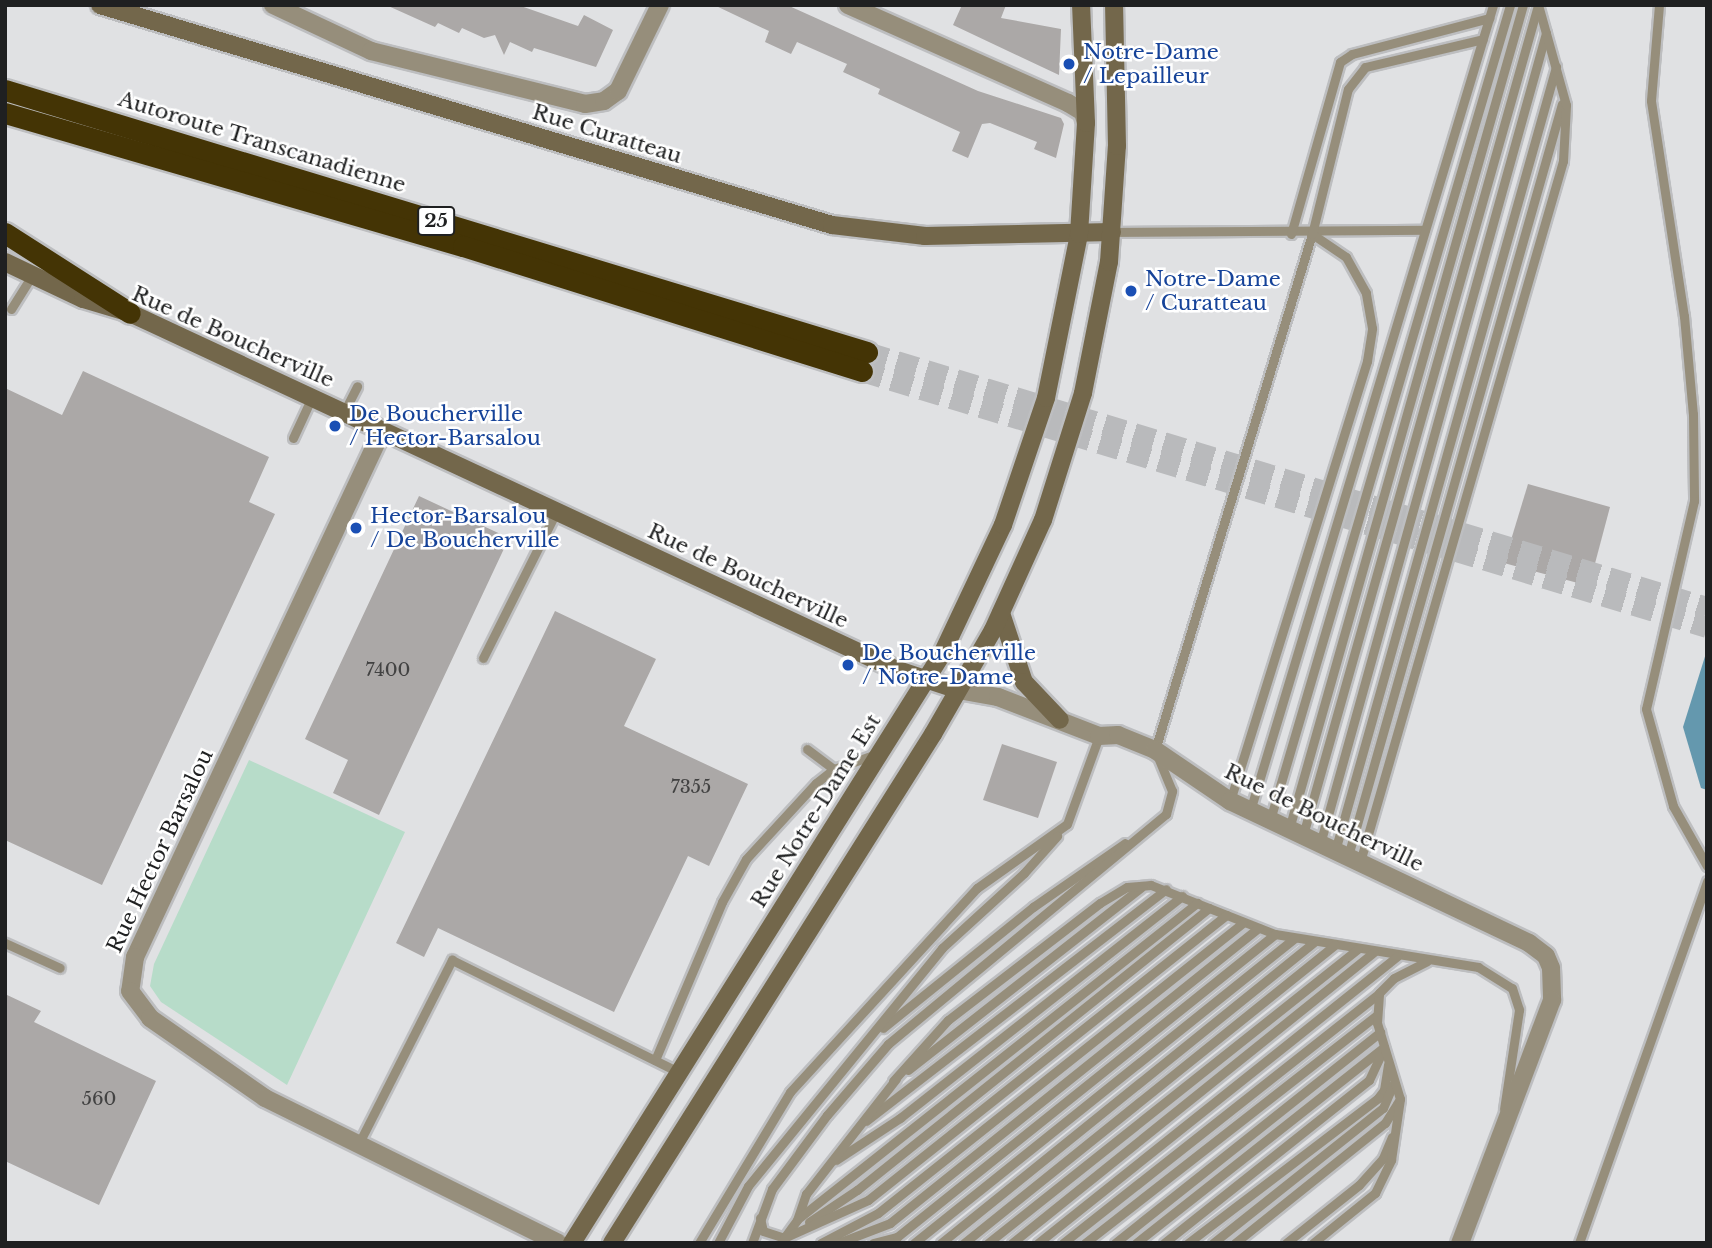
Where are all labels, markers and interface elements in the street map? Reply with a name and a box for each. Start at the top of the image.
place label: Notre-Dame / Lepailleur [1083,39,1219,89]
marker: Notre-Dame / Lepailleur [1061,56,1077,72]
street label: Autoroute Transcanadienne [115,86,409,198]
street label: Rue Curatteau [529,99,685,169]
road number: 25 [417,206,455,236]
place label: Notre-Dame / Curatteau [1145,266,1281,316]
street label: Rue de Boucherville [128,281,338,393]
marker: Notre-Dame / Curatteau [1123,283,1139,299]
place label: De Boucherville / Hector-Barsalou [349,401,541,451]
marker: De Boucherville / Hector-Barsalou [327,418,343,434]
place label: Hector-Barsalou / De Boucherville [370,503,560,553]
street label: Rue de Boucherville [644,518,852,634]
marker: Hector-Barsalou / De Boucherville [348,520,364,536]
place label: De Boucherville / Notre-Dame [862,640,1036,690]
marker: De Boucherville / Notre-Dame [840,657,856,673]
house number: 7400 [366,659,410,681]
street label: Rue Notre-Dame Est [746,710,886,912]
street label: Rue Hector Barsalou [102,745,218,957]
street label: Rue de Boucherville [1220,759,1428,877]
house number: 7355 [671,776,711,798]
house number: 560 [82,1088,116,1110]

